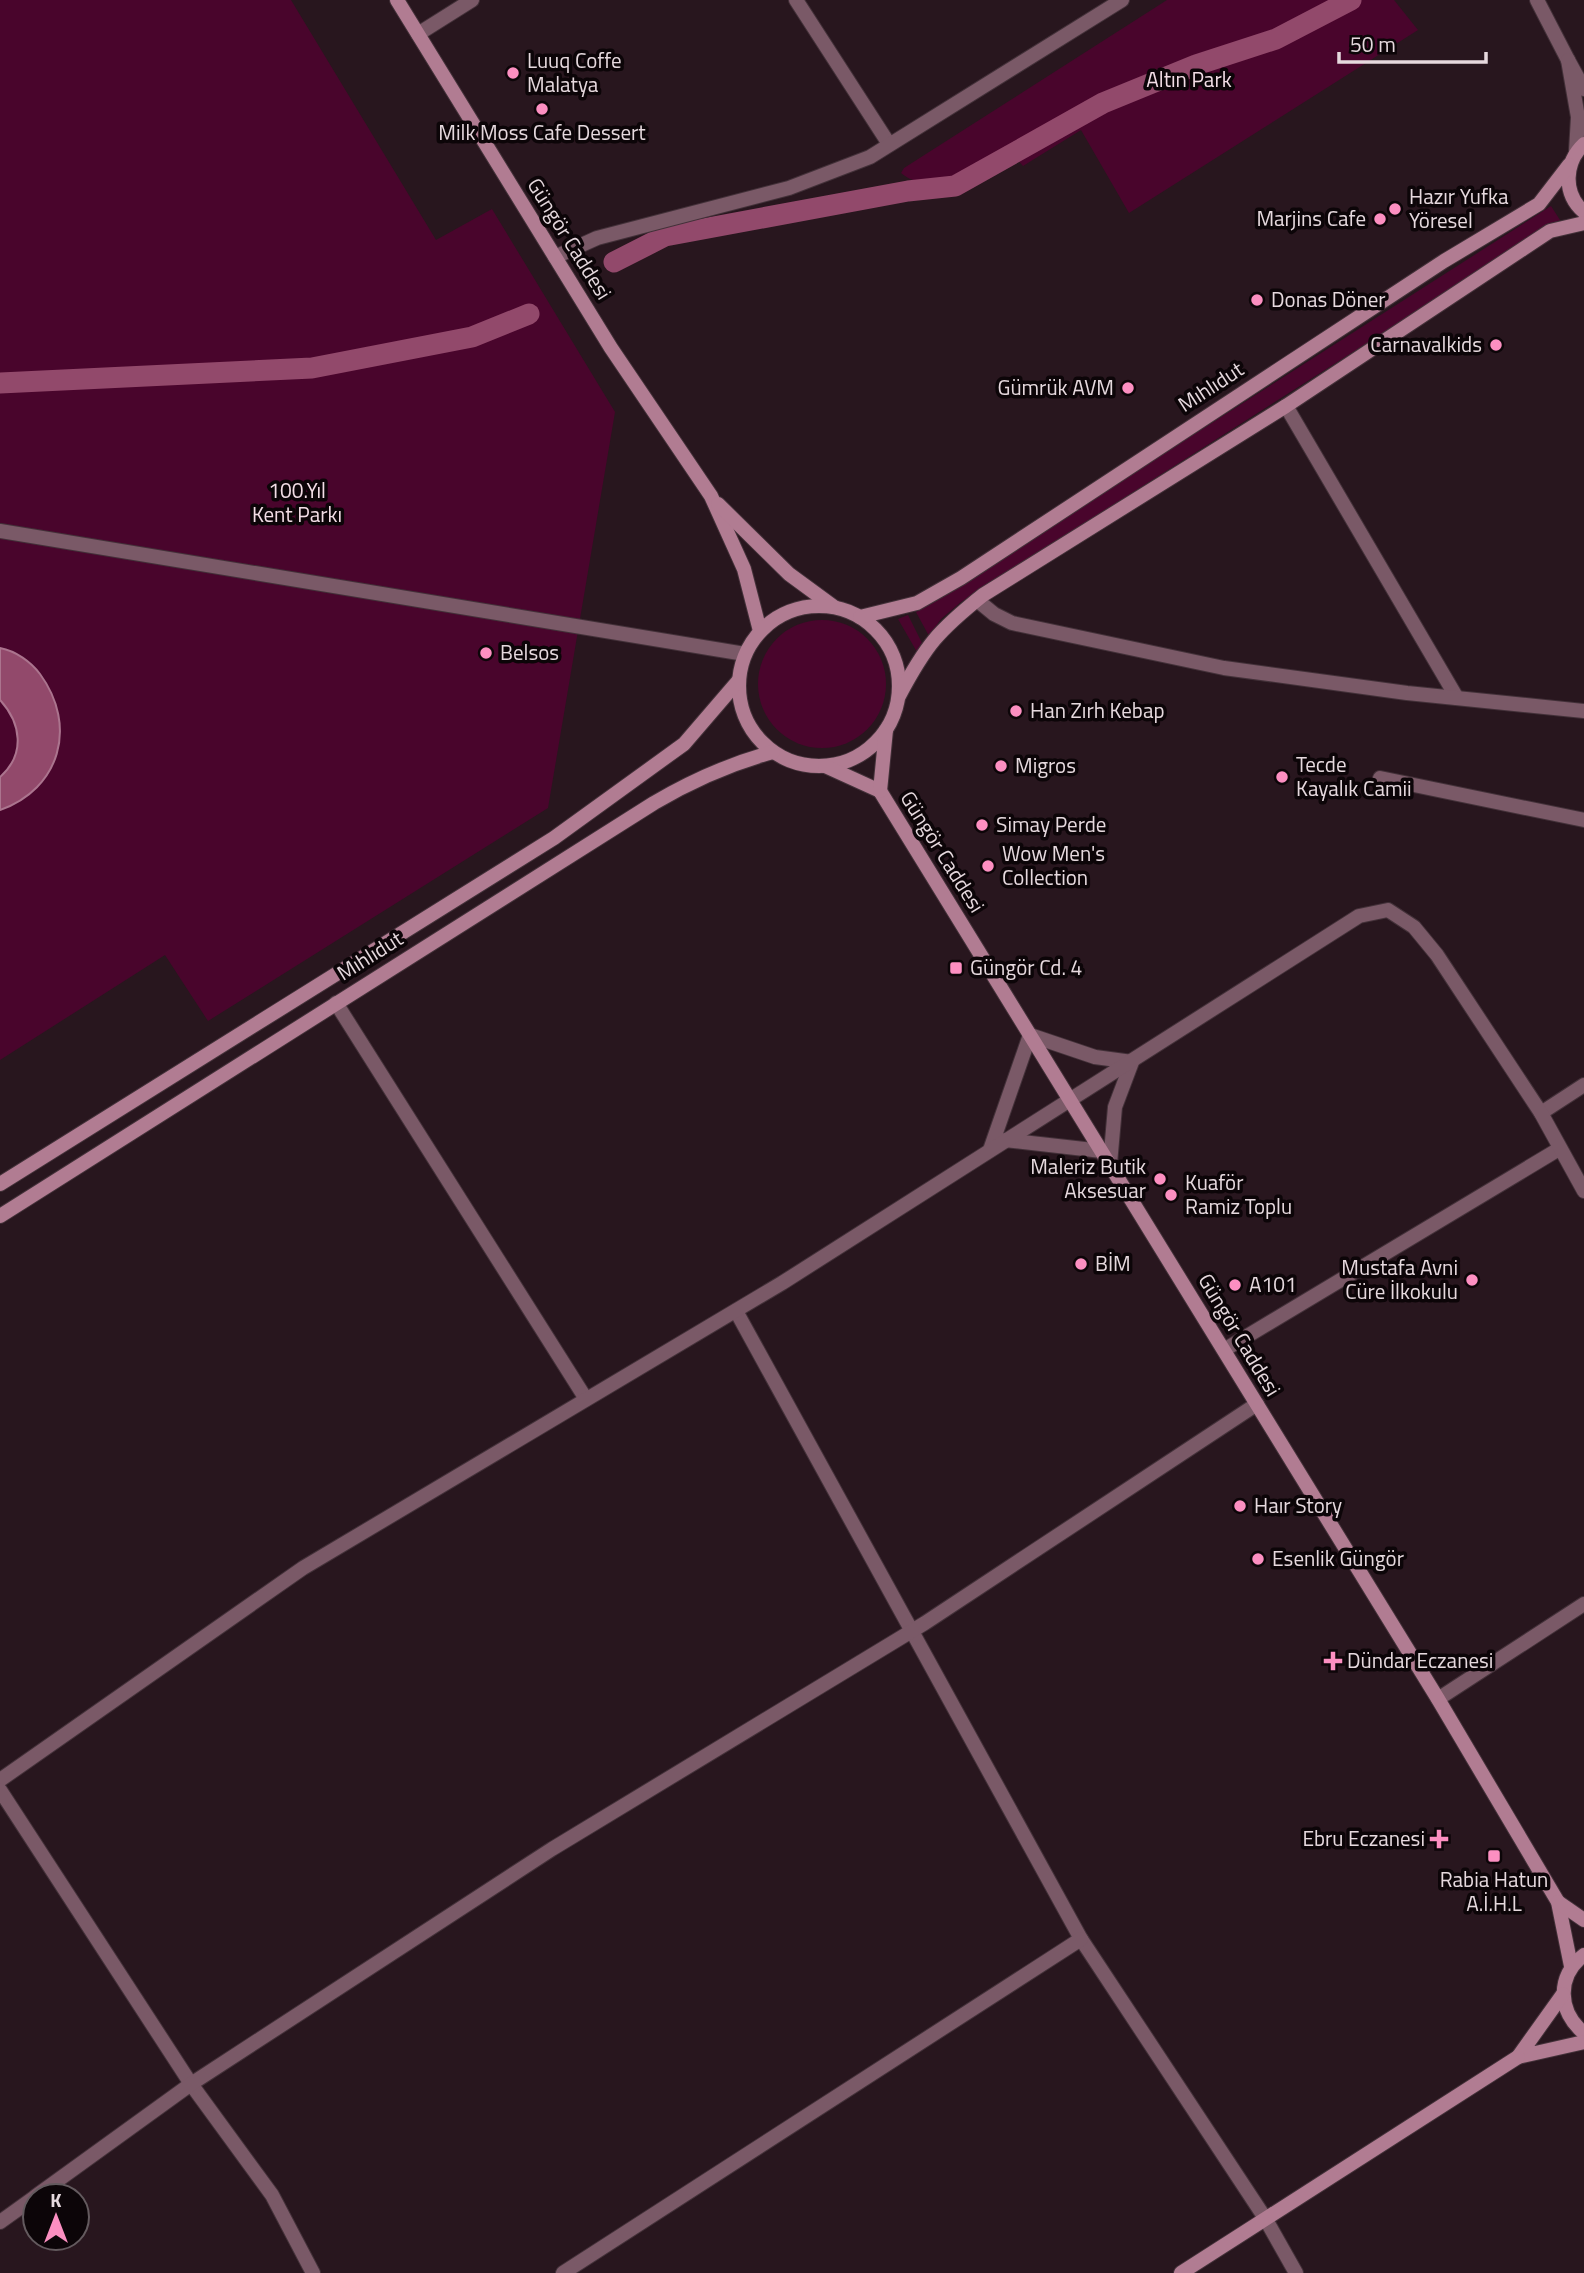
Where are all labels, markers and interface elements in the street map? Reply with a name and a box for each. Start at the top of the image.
scale bar [1339,21,1486,65]
text: 50 m [1350,28,1396,60]
place label: Luuq Coffe Malatya [527,44,622,100]
park label: Altın Park [1146,63,1232,95]
marker: Luuq Coffe Malatya [505,65,521,81]
marker: Milk Moss Cafe Dessert [534,101,550,117]
place label: Milk Moss Cafe Dessert [438,116,646,148]
street label: Güngör Caddesi [520,171,620,306]
place label: Hazır Yufka Yöresel [1409,180,1509,236]
marker: Hazır Yufka Yöresel [1387,201,1403,217]
place label: Marjins Cafe [1256,202,1366,234]
marker: Marjins Cafe [1372,211,1388,227]
place label: Donas Döner [1271,283,1386,315]
marker: Donas Döner [1249,292,1265,308]
place label: Carnavalkids [1370,328,1482,360]
marker: Carnavalkids [1488,337,1504,353]
street label: Mıhlıdut [1171,353,1250,419]
place label: Gümrük AVM [997,371,1114,403]
marker: Gümrük AVM [1120,380,1136,396]
park label: 100.Yıl Kent Parkı [252,474,342,530]
place label: Belsos [500,636,559,668]
marker: Belsos [478,645,494,661]
place label: Han Zırh Kebap [1030,694,1164,726]
marker: Han Zırh Kebap [1008,703,1024,719]
place label: Tecde Kayalık Camii [1296,748,1412,804]
place label: Migros [1015,749,1076,781]
marker: Migros [993,758,1009,774]
marker: Tecde Kayalık Camii [1274,769,1290,785]
street label: Güngör Caddesi [893,784,993,919]
place label: Simay Perde [996,808,1106,840]
marker: Simay Perde [974,817,990,833]
place label: Wow Men's Collection [1002,837,1105,893]
marker: Wow Men's Collection [980,858,996,874]
street label: Mıhlıdut [330,922,409,988]
place label: Güngör Cd. 4 [970,951,1082,983]
marker: Güngör Cd. 4 [948,960,964,976]
place label: Maleriz Butik Aksesuar [1030,1150,1146,1206]
place label: Kuaför Ramiz Toplu [1185,1166,1292,1222]
marker: Maleriz Butik Aksesuar [1152,1171,1168,1187]
marker: Kuaför Ramiz Toplu [1163,1187,1179,1203]
place label: BİM [1095,1247,1131,1279]
place label: Mustafa Avni Cüre İlkokulu [1341,1251,1458,1307]
marker: BİM [1073,1256,1089,1272]
street label: Güngör Caddesi [1191,1267,1289,1402]
place label: A101 [1249,1268,1297,1300]
marker: Mustafa Avni Cüre İlkokulu [1464,1272,1480,1288]
marker: A101 [1227,1277,1243,1293]
place label: Haır Story [1254,1489,1342,1521]
marker: Haır Story [1232,1498,1248,1514]
place label: Esenlik Güngör [1272,1542,1404,1574]
marker: Esenlik Güngör [1250,1551,1266,1567]
place label: Dündar Eczanesi [1347,1644,1493,1676]
marker: Dündar Eczanesi [1325,1653,1341,1669]
place label: Ebru Eczanesi [1302,1822,1425,1854]
marker: Ebru Eczanesi [1431,1831,1447,1847]
marker: Rabia Hatun A.İ.H.L [1486,1848,1502,1864]
place label: Rabia Hatun A.İ.H.L [1440,1863,1548,1919]
north arrow [21,2182,91,2252]
text: K [50,2185,62,2214]

